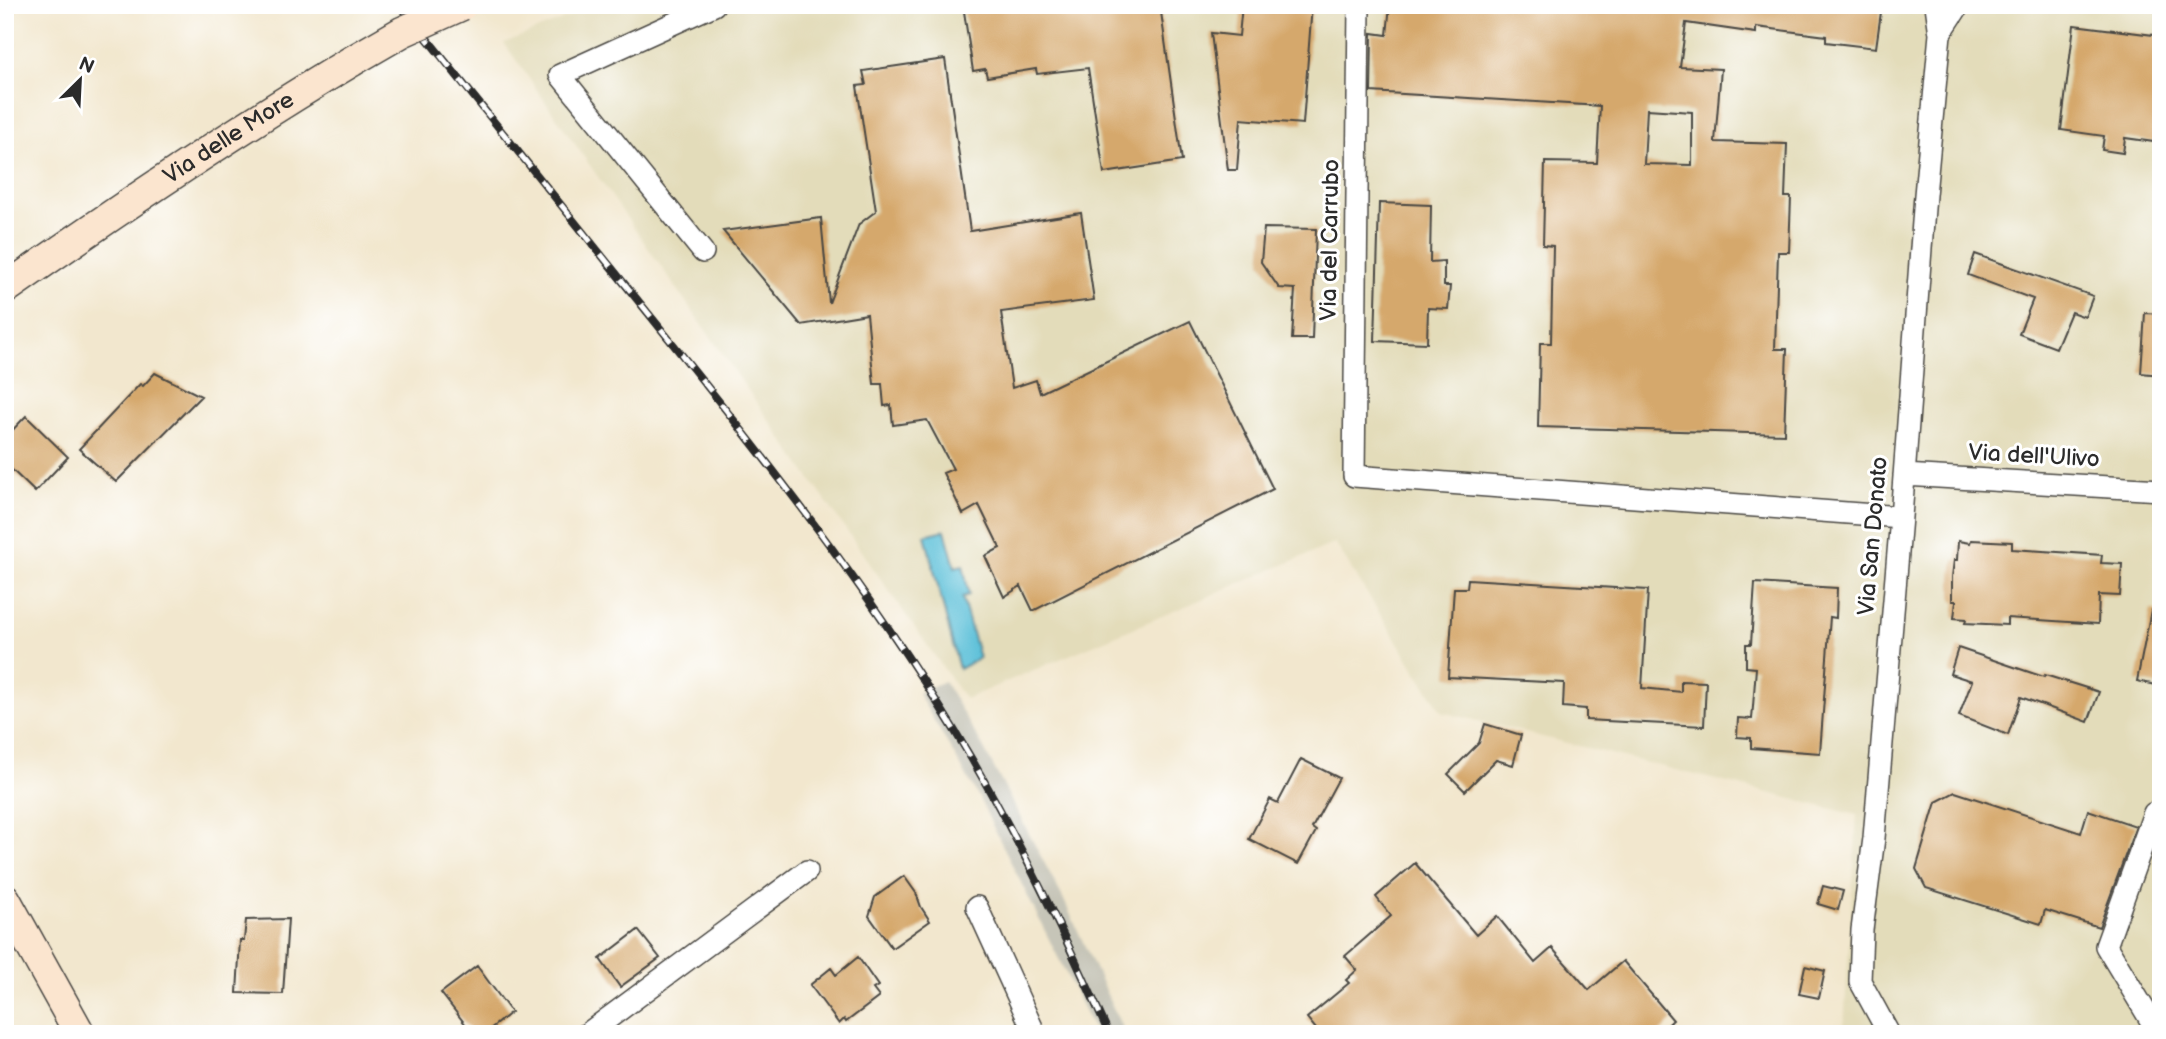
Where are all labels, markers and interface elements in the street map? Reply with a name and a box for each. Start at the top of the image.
north arrow [46,46,116,116]
text: N [75,52,98,79]
street label: Via delle More [158,86,299,190]
street label: Via del Carrubo [1315,159,1345,321]
street label: Via dell'Ulivo [1968,439,2100,473]
street label: Via San Donato [1852,455,1894,617]

